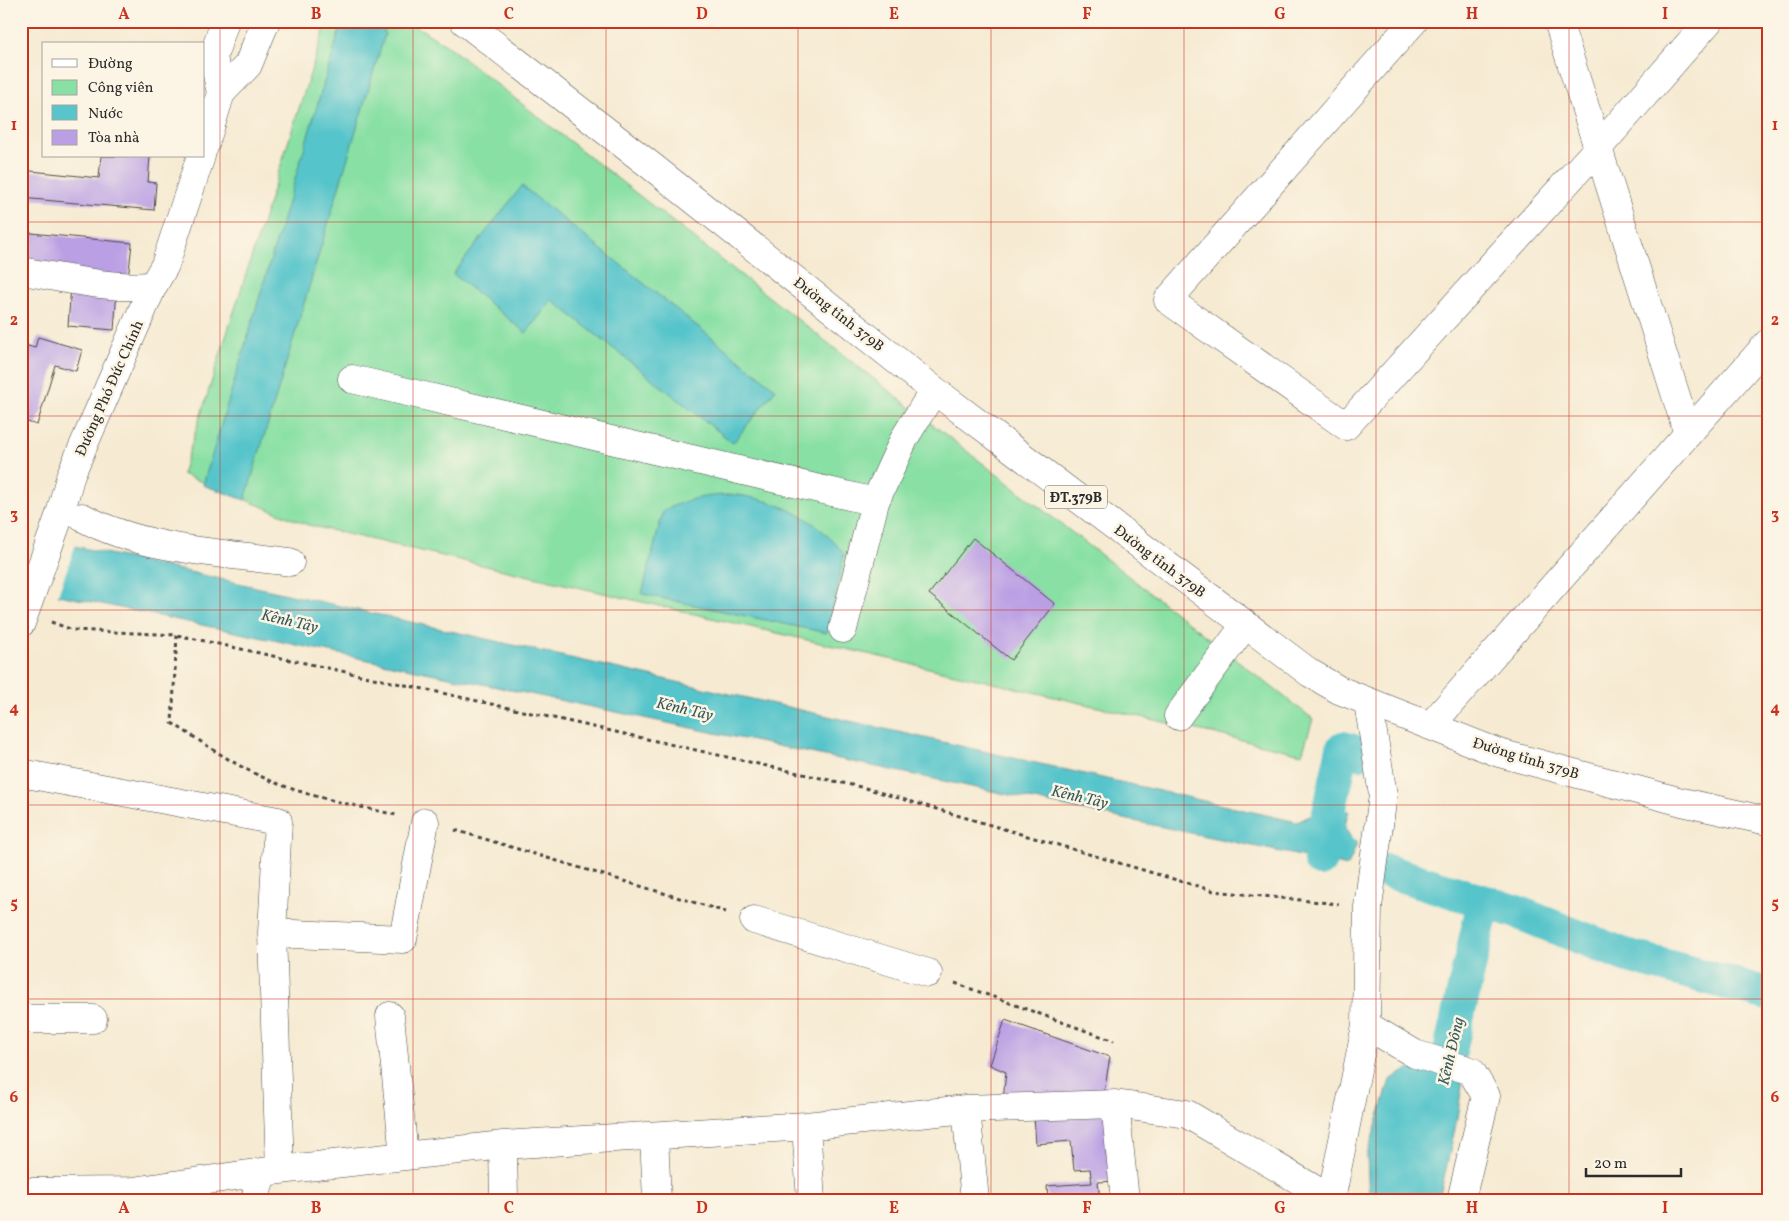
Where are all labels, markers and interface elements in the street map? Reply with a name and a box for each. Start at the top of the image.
text: A [118,4,130,26]
text: B [311,4,322,26]
text: C [504,4,514,26]
text: D [696,4,708,26]
text: E [889,4,899,26]
text: F [1082,4,1092,26]
text: G [1274,4,1286,26]
text: H [1466,4,1478,26]
text: I [1662,4,1668,26]
legend [42,42,205,158]
text: Đường [88,54,133,75]
text: Công viên [88,78,153,99]
text: Nước [88,104,123,125]
text: 1 [11,115,17,137]
text: 1 [1772,115,1778,137]
text: Tòa nhà [88,128,140,149]
street label: Đường tỉnh 379B [788,273,888,357]
text: 2 [10,310,18,332]
text: 2 [1771,310,1779,332]
street label: Đường Phó Đức Chính [71,317,150,460]
road number: ĐT.379B [1045,486,1107,508]
text: 3 [10,504,18,526]
text: 3 [1771,504,1779,526]
street label: Đường tỉnh 379B [1109,521,1209,604]
water label: Kênh Tây [259,605,320,639]
water label: Kênh Tây [654,693,715,727]
text: 4 [9,698,19,720]
text: 4 [1770,698,1780,720]
street label: Đường tỉnh 379B [1470,733,1581,786]
water label: Kênh Tây [1049,781,1110,815]
text: 5 [10,893,18,915]
text: 5 [1771,893,1779,915]
water label: Kênh Đông [1433,1015,1470,1088]
text: 6 [10,1087,19,1109]
text: 6 [1771,1087,1780,1109]
scale bar [1586,1146,1682,1178]
text: 20 m [1594,1154,1627,1175]
text: A [118,1198,130,1220]
text: B [311,1198,322,1220]
text: C [504,1198,514,1220]
text: D [696,1198,708,1220]
text: E [889,1198,899,1220]
text: F [1082,1198,1092,1220]
text: G [1274,1198,1286,1220]
text: H [1466,1198,1478,1220]
text: I [1662,1198,1668,1220]

